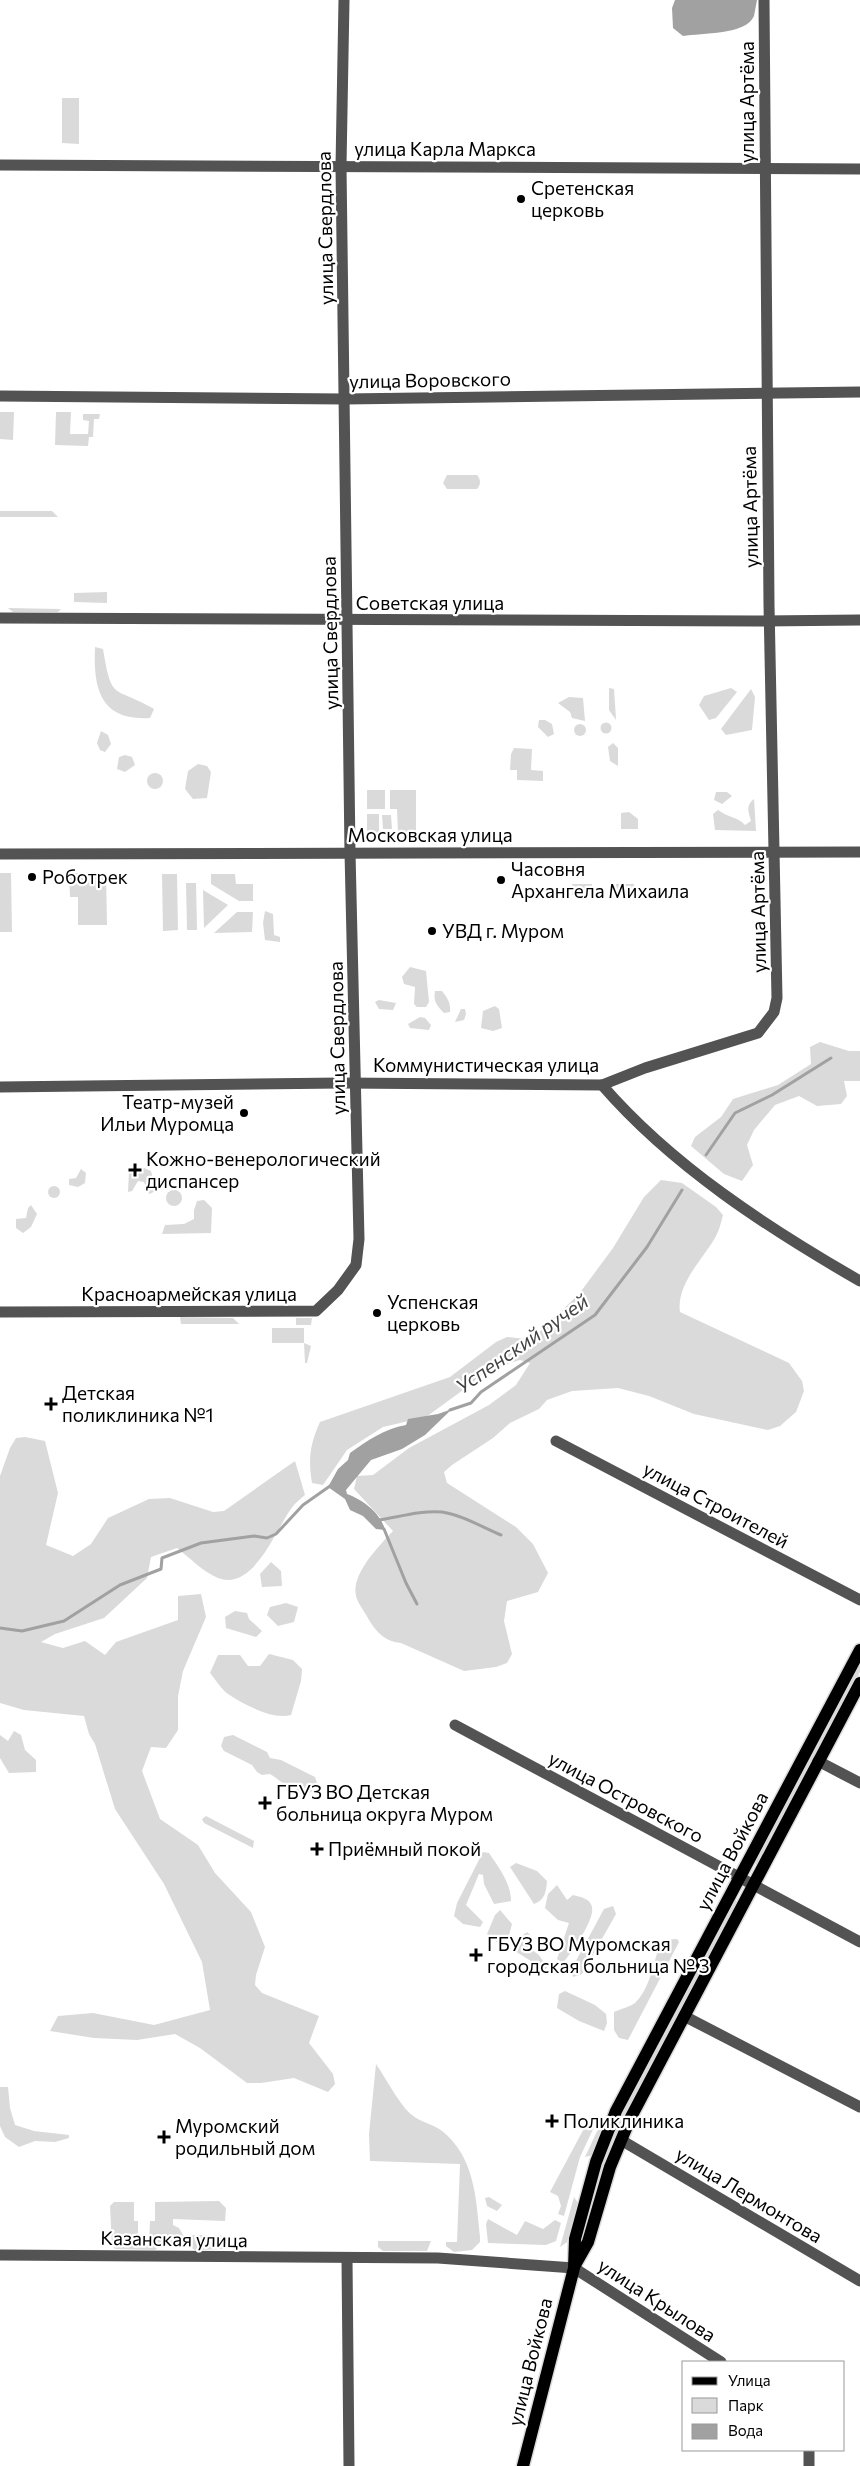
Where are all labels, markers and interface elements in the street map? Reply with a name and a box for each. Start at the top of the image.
street label: улица Артёма [735,41,758,163]
street label: улица Карла Маркса [354,137,536,160]
street label: улица Свердлова [312,151,337,305]
place label: Сретенская церковь [531,176,634,221]
marker: Сретенская церковь [515,193,527,205]
street label: улица Воровского [349,367,511,392]
street label: улица Артёма [737,446,762,568]
street label: улица Свердлова [317,556,342,710]
street label: Советская улица [356,591,504,614]
street label: Московская улица [347,823,513,846]
street label: улица Артёма [745,851,770,973]
place label: Часовня Архангела Михаила [511,857,689,902]
place label: Роботрек [42,865,128,888]
marker: Роботрек [26,871,38,883]
marker: Часовня Архангела Михаила [495,874,507,886]
place label: УВД г. Муром [442,919,564,942]
marker: УВД г. Муром [426,925,438,937]
street label: улица Свердлова [324,961,349,1115]
street label: Коммунистическая улица [373,1053,599,1076]
place label: Театр-музей Ильи Муромца [100,1090,234,1135]
marker: Театр-музей Ильи Муромца [238,1107,250,1119]
place label: Кожно-венерологический диспансер [146,1147,381,1192]
marker: Кожно-венерологический диспансер [128,1163,142,1177]
street label: Красноармейская улица [81,1282,297,1305]
water label: Успенский ручей [450,1288,593,1398]
place label: Успенская церковь [387,1290,479,1335]
marker: Успенская церковь [371,1307,383,1319]
place label: Детская поликлиника №1 [62,1381,214,1426]
marker: Детская поликлиника №1 [44,1397,58,1411]
street label: улица Строителей [640,1457,793,1553]
street label: улица Островского [545,1746,708,1847]
place label: ГБУЗ ВО Детская больница округа Муром [276,1780,493,1825]
street label: улица Войкова [691,1787,773,1914]
marker: ГБУЗ ВО Детская больница округа Муром [258,1796,272,1810]
place label: Приёмный покой [328,1837,481,1860]
marker: Приёмный покой [310,1842,324,1856]
place label: ГБУЗ ВО Муромская городская больница № 3 [487,1932,710,1977]
marker: ГБУЗ ВО Муромская городская больница № 3 [469,1948,483,1962]
place label: Поликлиника [563,2109,684,2132]
place label: Муромский родильный дом [175,2114,315,2159]
marker: Поликлиника [545,2114,559,2128]
marker: Муромский родильный дом [157,2130,171,2144]
street label: улица Лермонтова [672,2142,827,2247]
street label: Казанская улица [100,2226,248,2251]
street label: улица Крылова [594,2253,720,2346]
street label: улица Войкова [502,2295,557,2428]
legend [682,2361,845,2451]
text: Улица [728,2371,770,2389]
text: Парк [728,2396,764,2414]
text: Вода [728,2421,763,2439]

